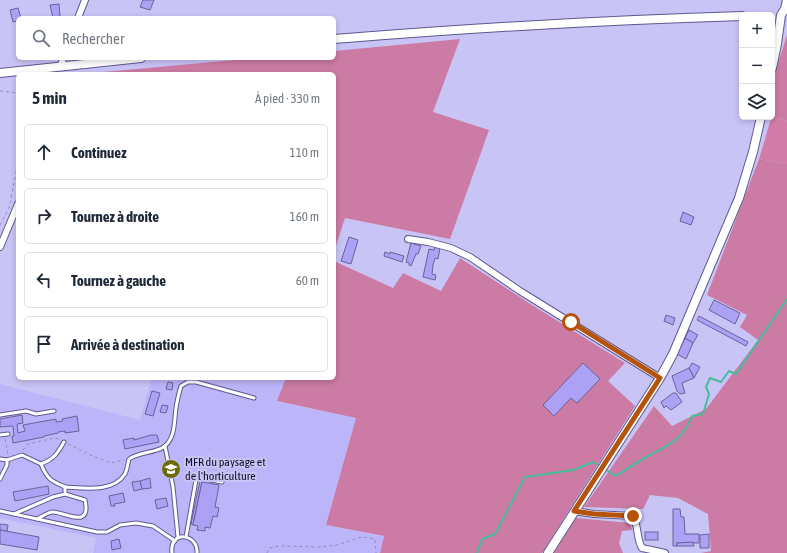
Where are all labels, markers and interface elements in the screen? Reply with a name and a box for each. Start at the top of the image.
map controls [739,12,775,120]
button: + [739,12,775,48]
search box [16,16,336,60]
icon: search [30,27,52,49]
text: Rechercher [62,30,124,47]
button: − [739,48,775,84]
button: layers [739,84,775,120]
text: 5 min [32,88,67,108]
text: À pied · 330 m [255,91,320,106]
icon: ahead [33,141,55,163]
text: Continuez [71,144,127,161]
text: 110 m [290,145,319,160]
icon: right [33,205,55,227]
text: Tournez à droite [71,208,159,225]
text: 160 m [290,209,319,224]
icon: left [33,269,55,291]
text: Tournez à gauche [71,272,166,289]
text: 60 m [296,273,319,288]
route start [562,313,580,331]
icon: arrive [33,333,55,355]
text: Arrivée à destination [71,336,185,353]
place label: MFR du paysage et de l'horticulture [185,455,266,483]
school or university icon: MFR du paysage et de l'horticulture [160,458,182,480]
route end [624,507,642,525]

